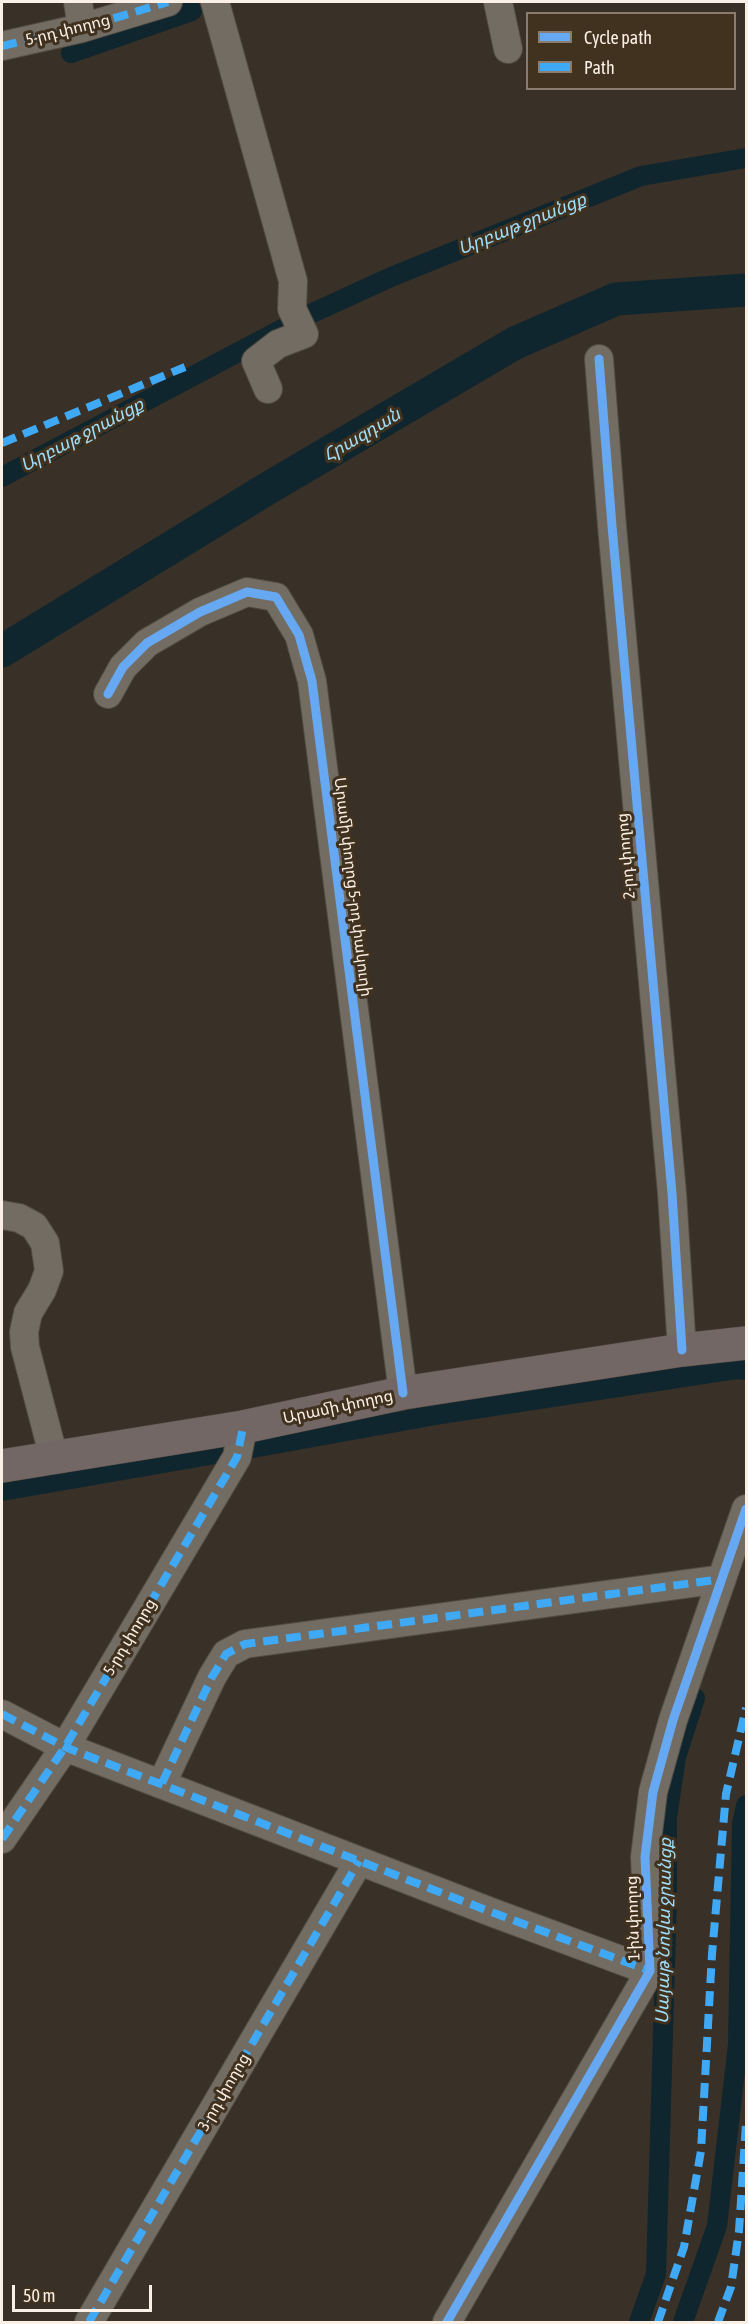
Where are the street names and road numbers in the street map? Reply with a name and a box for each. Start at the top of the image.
street label: 5-րդ փողոց [24,10,112,50]
street label: Արամի փողոց 5-րդ փակուղի [330,776,376,998]
street label: 2-րդ փողոց [613,812,639,900]
street label: Արամի փողոց [281,1386,395,1428]
street label: 5-րդ փողոց [100,1595,160,1679]
street label: 1-ին փողոց [622,1875,644,1961]
street label: 3-րդ փողոց [194,2050,254,2134]

